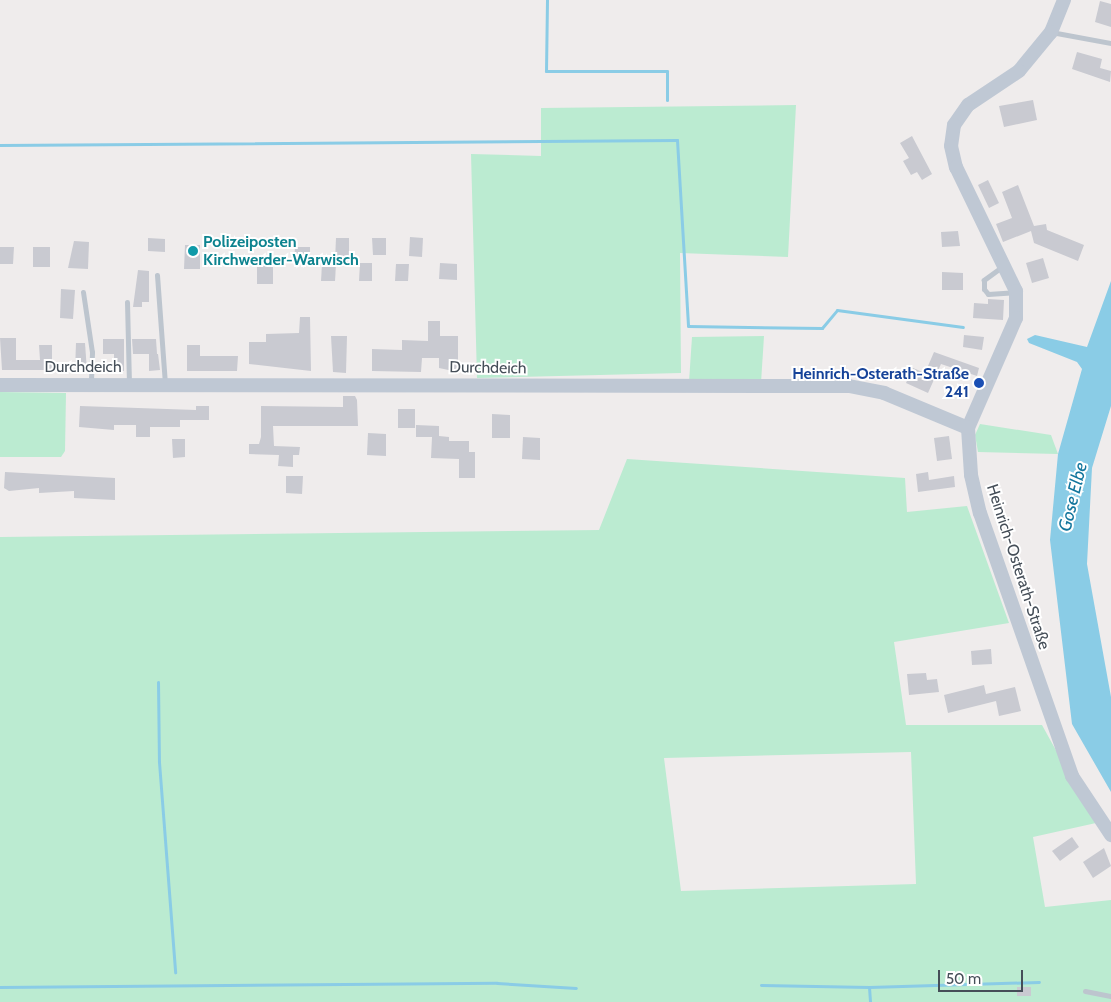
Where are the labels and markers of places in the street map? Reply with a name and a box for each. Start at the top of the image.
place label: Polizeiposten Kirchwerder-Warwisch [203,232,359,270]
marker: Polizeiposten Kirchwerder-Warwisch [187,245,199,257]
place label: Heinrich-Osterath-Straße 241 [792,364,969,402]
marker: Heinrich-Osterath-Straße 241 [973,377,985,389]

